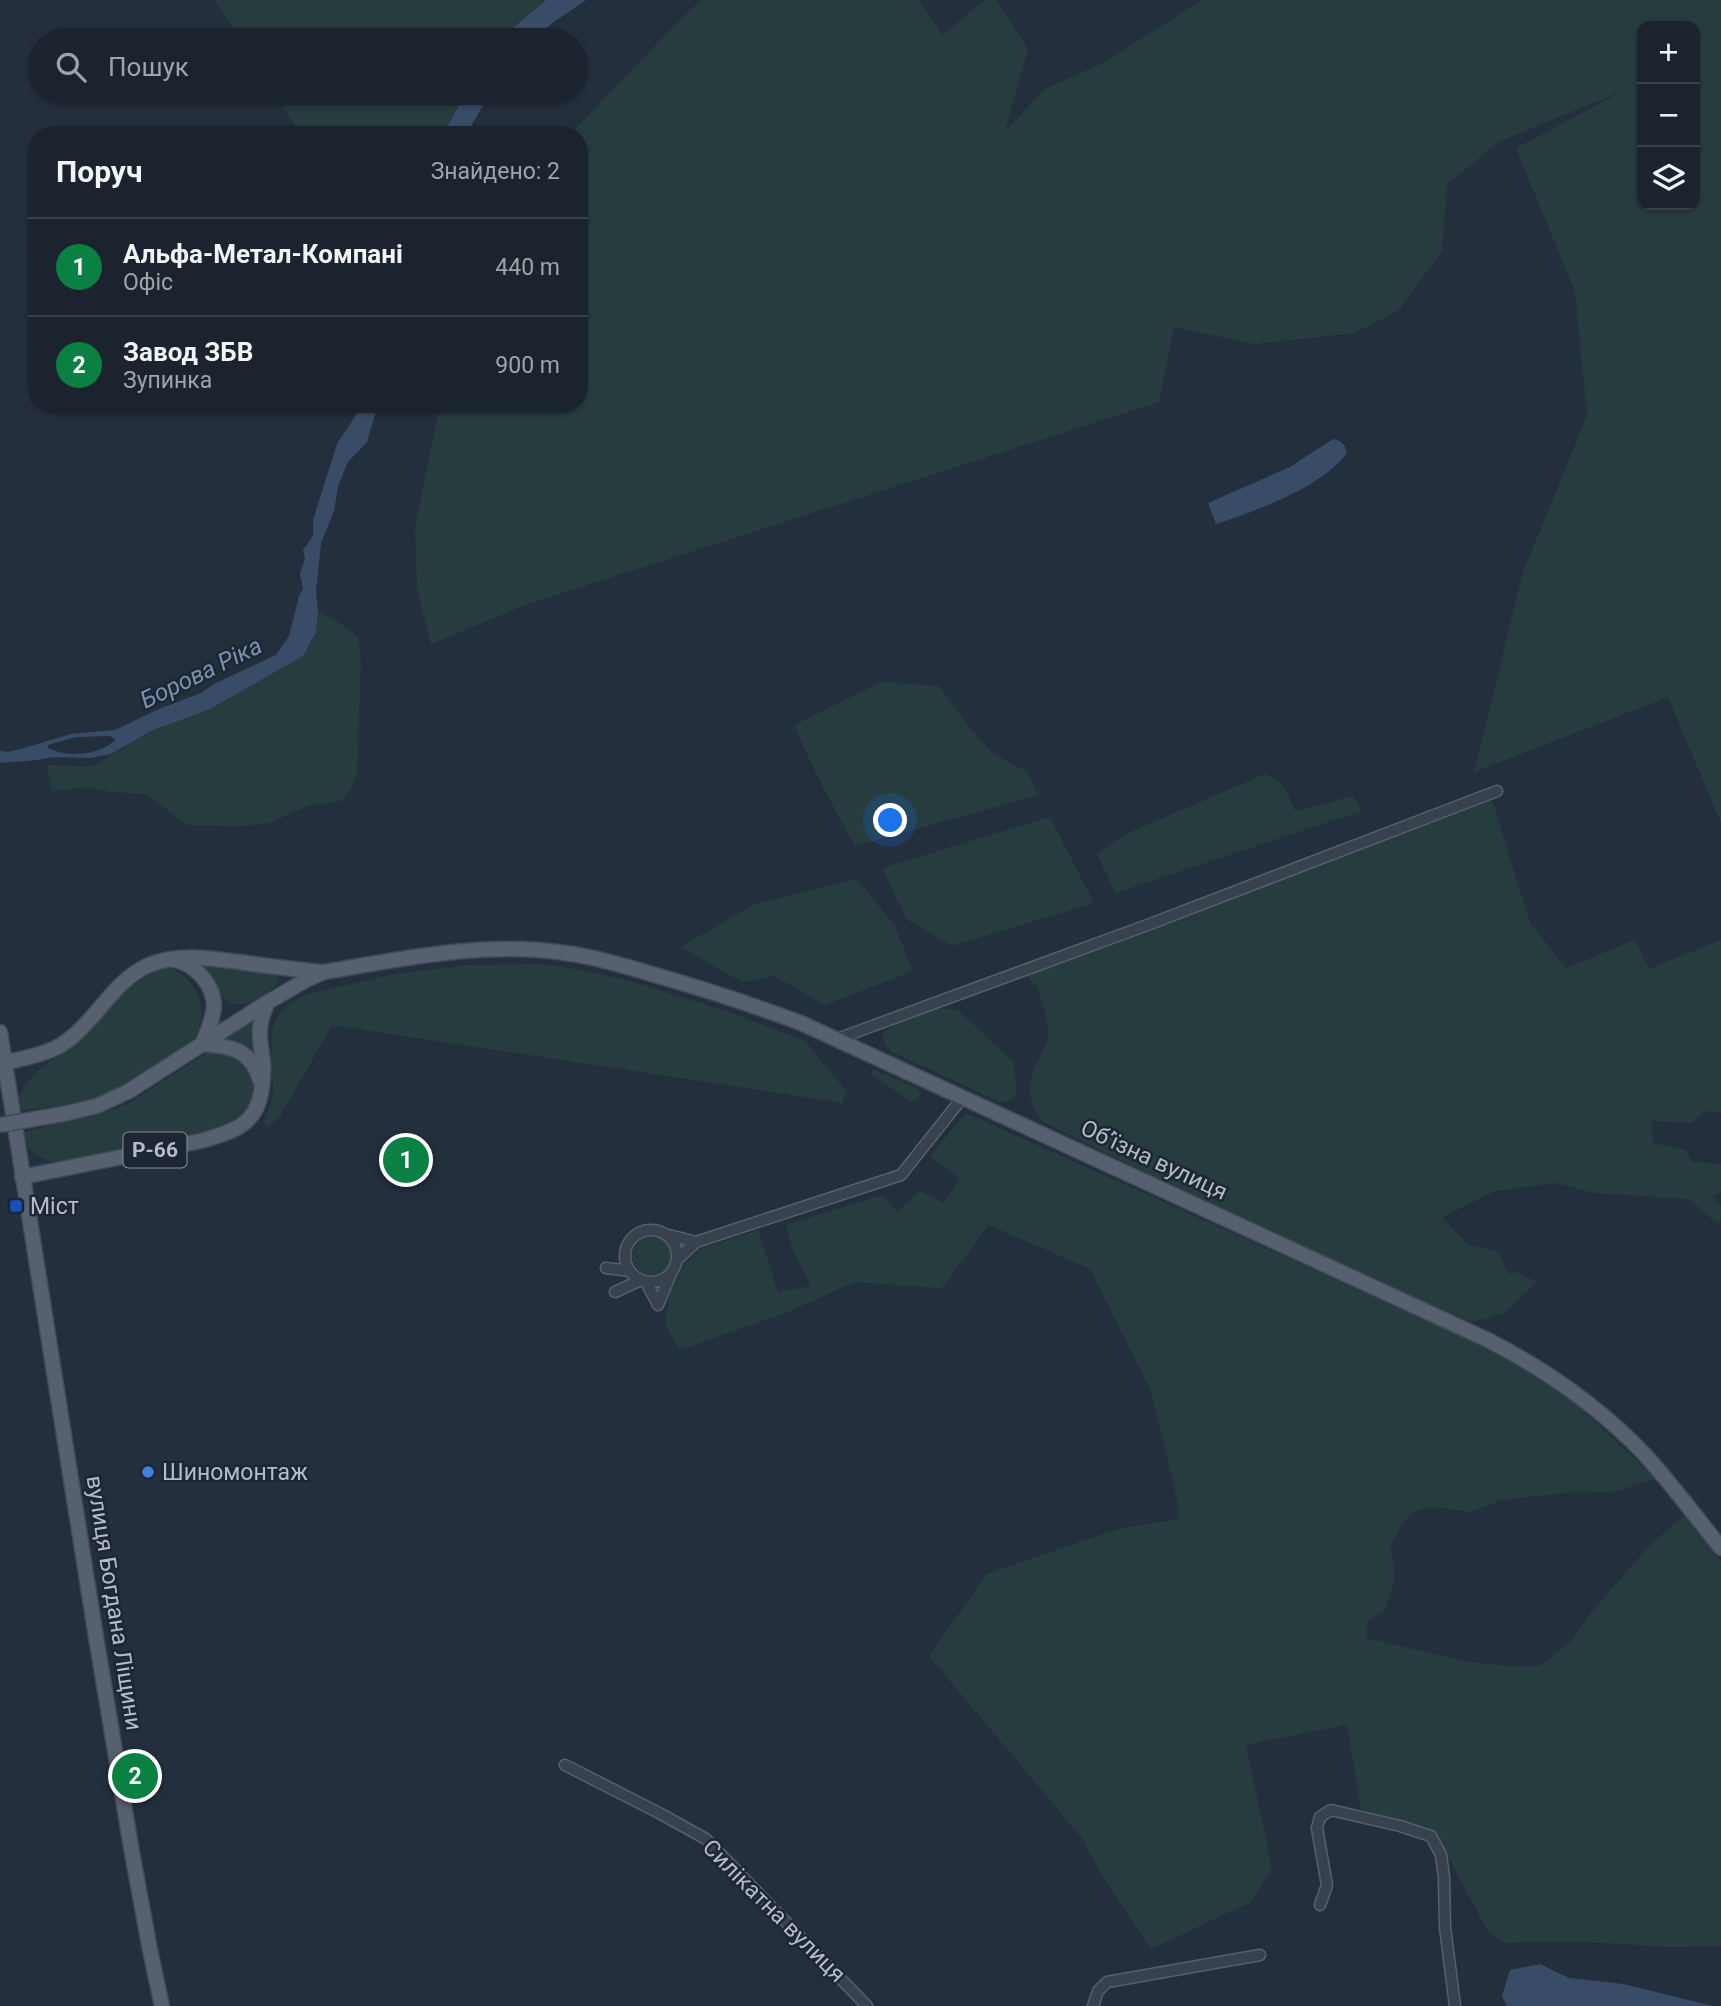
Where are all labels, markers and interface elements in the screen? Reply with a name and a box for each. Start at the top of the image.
map controls [1637,21,1700,210]
button: + [1637,21,1700,84]
search box [28,28,588,105]
icon: search [52,48,90,86]
text: Пошук [108,52,189,82]
button: − [1637,84,1700,147]
button: layers [1637,147,1700,210]
text: Поруч [56,154,143,189]
text: Знайдено: 2 [431,158,560,185]
text: Альфа-Метал-Компані [123,239,403,269]
text: 1 [72,254,86,281]
text: 440 m [495,254,560,281]
text: Офіс [123,269,173,296]
text: Завод ЗБВ [123,337,253,367]
text: 2 [72,352,86,379]
text: 900 m [495,352,560,379]
text: Зупинка [123,367,212,394]
water label: Борова Ріка [136,632,266,714]
your location [873,803,907,837]
street label: Об’їзна вулиця [1077,1114,1231,1206]
road number: Р-66 [124,1132,186,1168]
pin: 1 [383,1134,429,1186]
place label: Міст [30,1193,79,1220]
marker: Міст [8,1198,24,1214]
place label: Шиномонтаж [162,1459,308,1486]
marker: Шиномонтаж [140,1464,156,1480]
street label: вулиця Богдана Ліщини [81,1474,147,1732]
pin: 2 [112,1750,158,1802]
street label: Силікатна вулиця [697,1834,851,1988]

